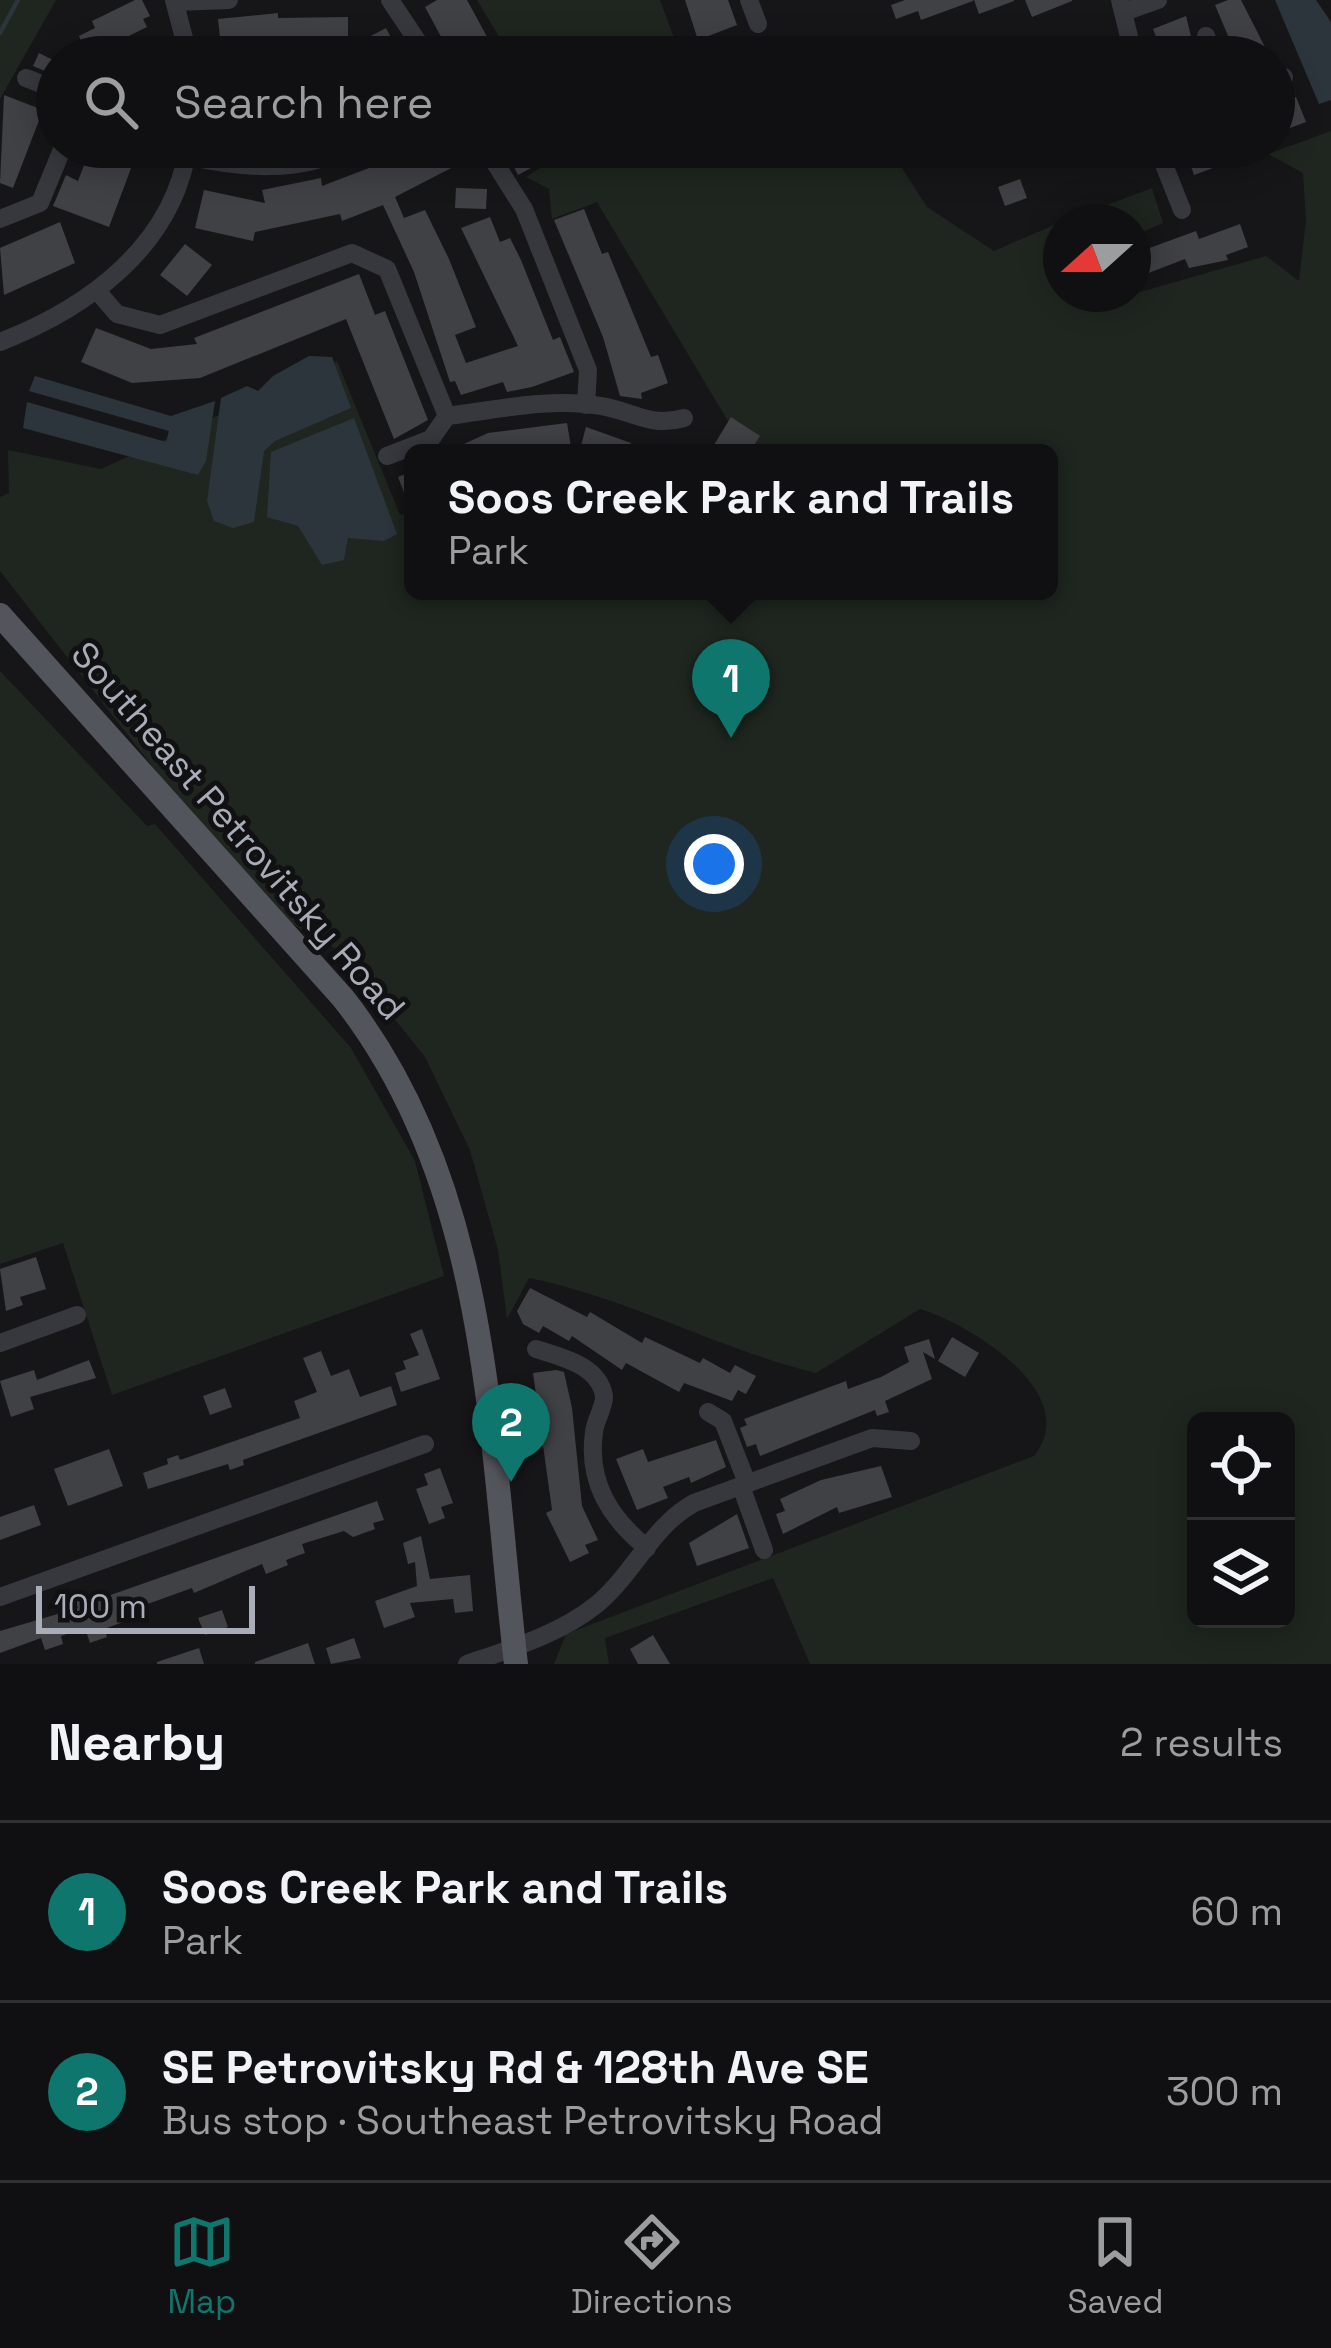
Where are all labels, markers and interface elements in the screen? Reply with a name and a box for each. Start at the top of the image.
search box [36,36,1295,168]
icon: search [78,69,144,135]
text: Search here [174,74,433,131]
north arrow [1043,204,1151,312]
popup [404,444,1058,600]
text: Soos Creek Park and Trails [448,469,1014,526]
text: Park [448,526,529,575]
street label: Southeast Petrovitsky Road [61,632,415,1030]
pin: 1 [692,639,770,738]
your location [684,834,744,894]
pin: 2 [472,1383,550,1482]
map controls [1187,1412,1295,1628]
button: locate [1187,1412,1295,1520]
button: layers [1187,1520,1295,1628]
scale bar [36,1580,255,1633]
text: 100 m [54,1586,147,1628]
text: Nearby [48,1710,225,1775]
text: 2 results [1120,1718,1283,1767]
text: Soos Creek Park and Trails [162,1859,728,1916]
text: 1 [78,1887,96,1936]
text: 60 m [1191,1887,1283,1936]
text: Park [162,1916,243,1965]
text: SE Petrovitsky Rd & 128th Ave SE [162,2039,869,2096]
text: 2 [75,2067,99,2116]
text: 300 m [1166,2067,1283,2116]
text: Bus stop · Southeast Petrovitsky Road [162,2096,883,2145]
tab: Map [167,2209,236,2323]
tab: Directions [571,2209,733,2323]
tab: Saved [1067,2209,1164,2323]

